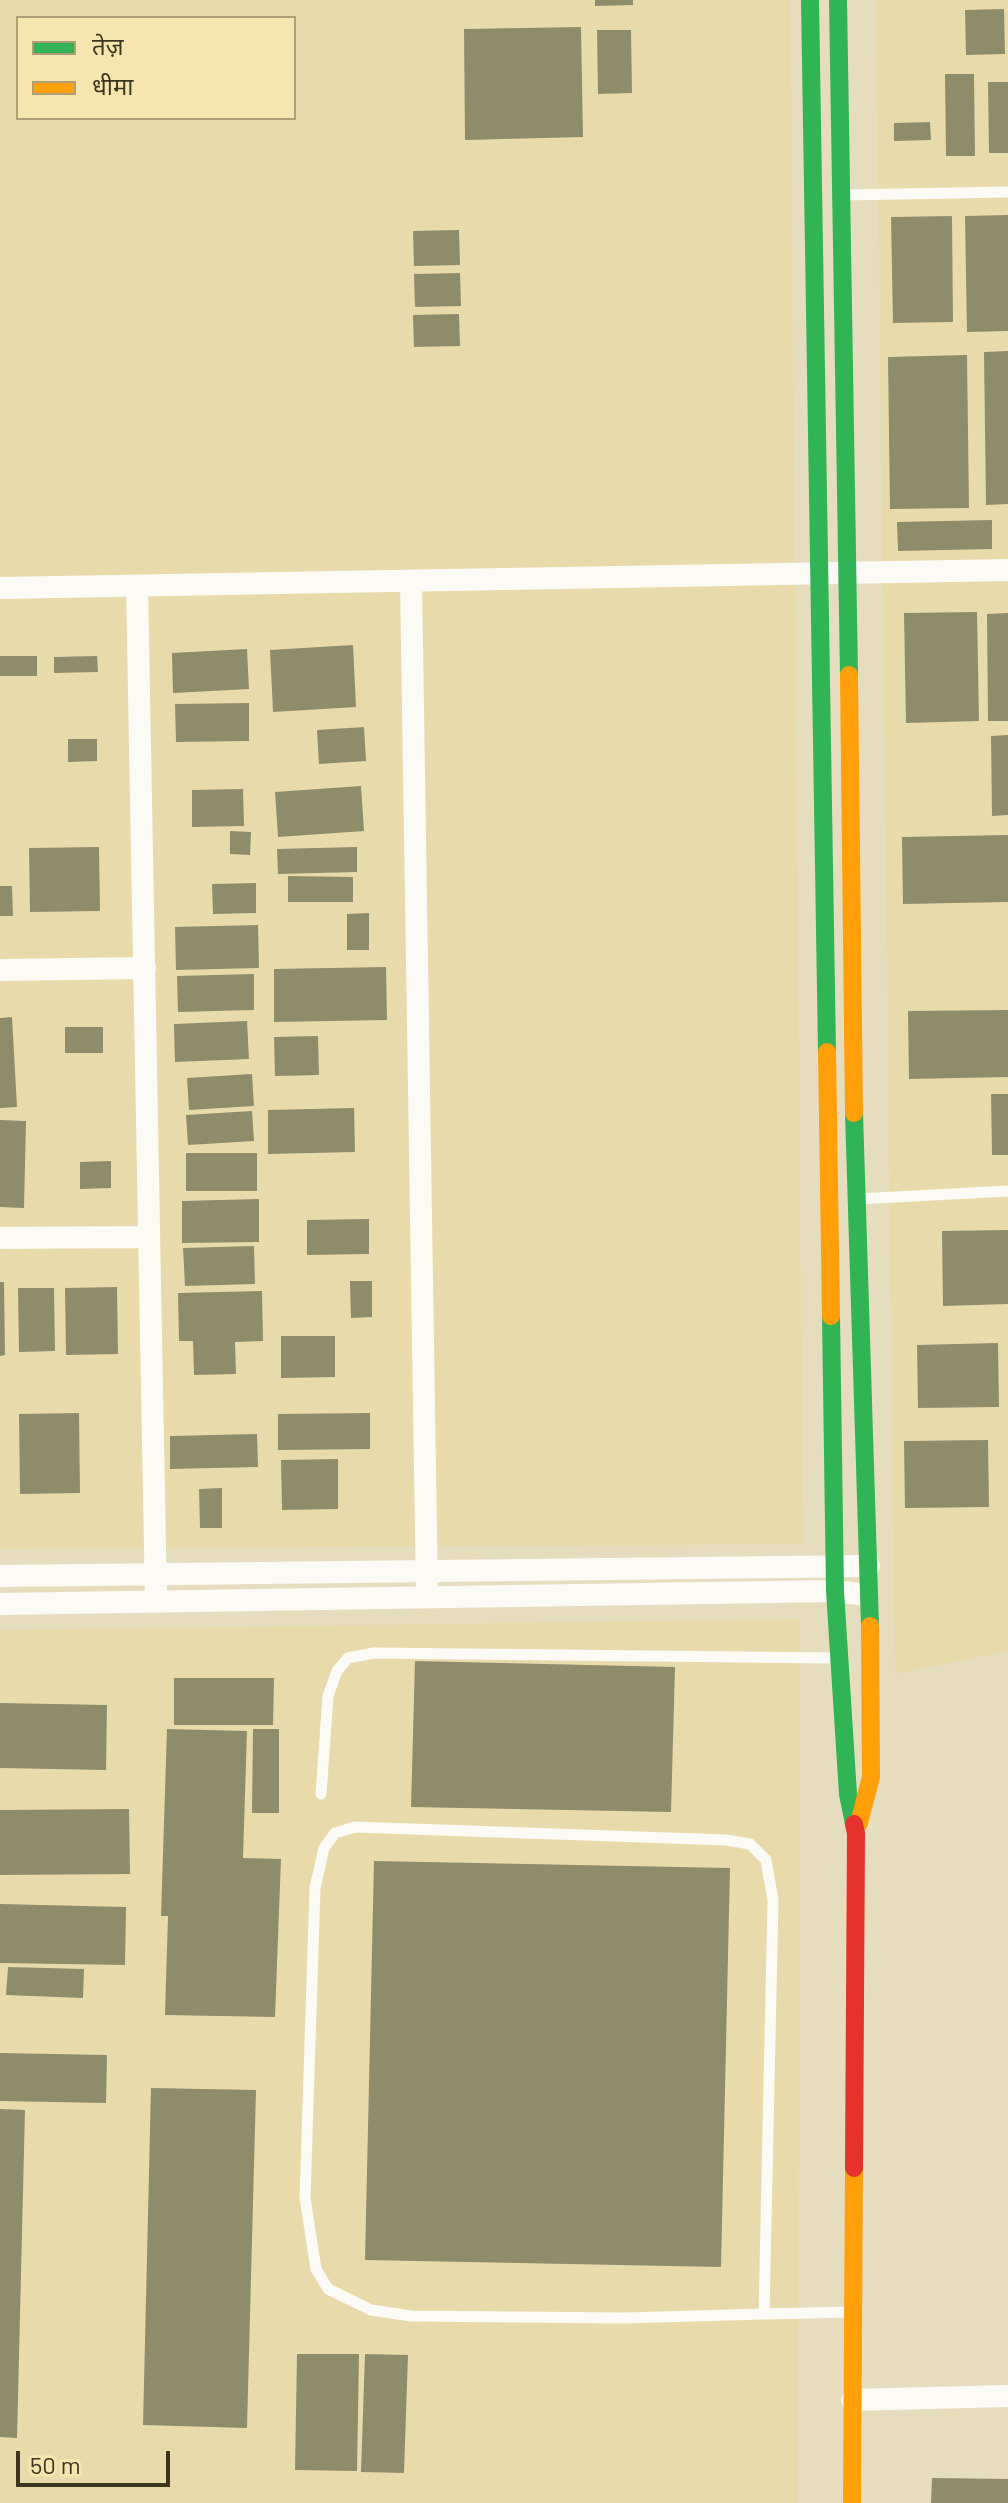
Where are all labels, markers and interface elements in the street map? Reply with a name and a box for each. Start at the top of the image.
legend [16,16,296,120]
text: तेज़ [92,31,124,60]
text: धीमा [92,71,134,100]
scale bar [20,2435,174,2485]
text: 50 m [30,2450,81,2479]

